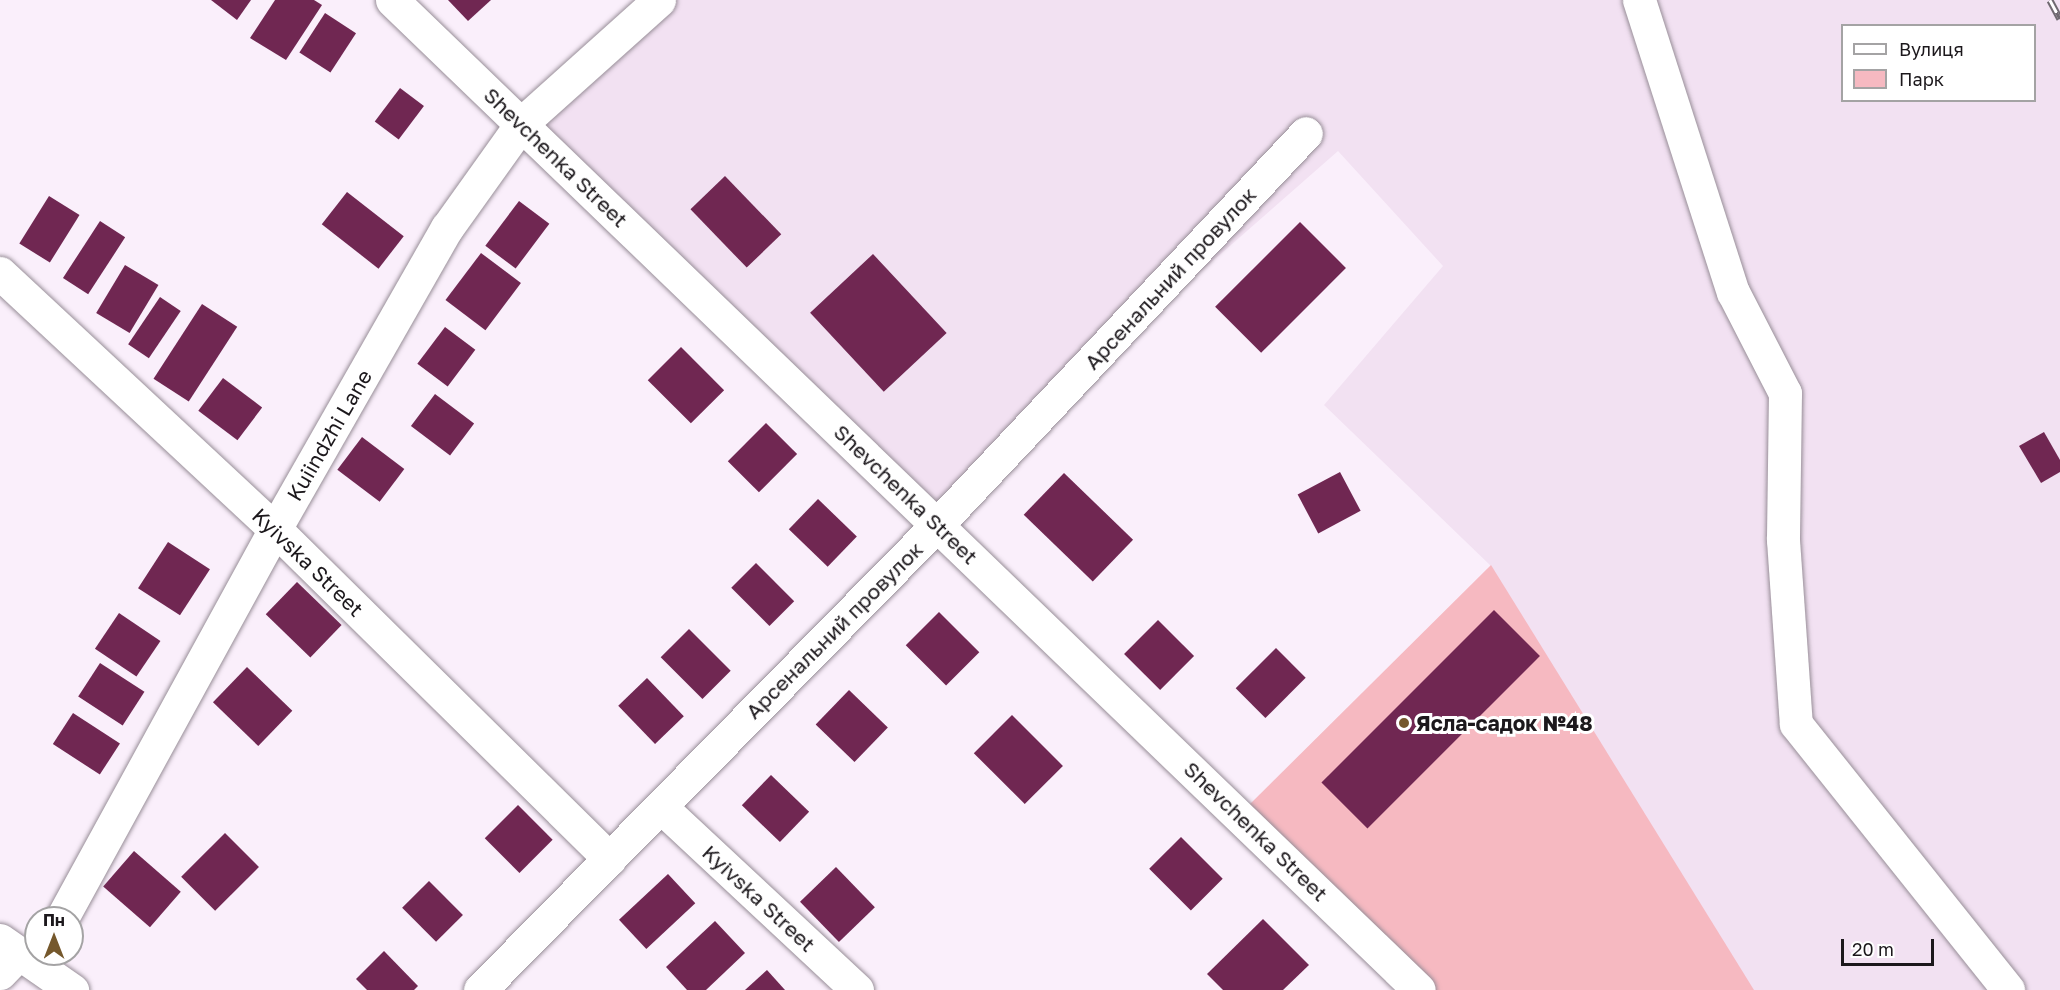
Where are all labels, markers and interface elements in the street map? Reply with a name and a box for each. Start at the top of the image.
legend [1841,24,2036,102]
text: Вулиця [1899,38,1964,60]
text: Парк [1899,68,1944,90]
street label: Shevchenka Street [479,82,633,232]
street label: Арсенальний провулок [1079,182,1261,374]
street label: Kuiindzhi Lane [281,365,377,505]
street label: Shevchenka Street [829,419,983,569]
street label: Kyivska Street [247,503,369,621]
street label: Арсенальний провулок [740,536,928,724]
place label: Ясла-садок №48 [1416,710,1593,736]
marker: Ясла-садок №48 [1397,716,1411,730]
street label: Shevchenka Street [1179,756,1333,906]
street label: Kyivska Street [697,839,821,957]
north arrow [24,906,84,966]
text: Пн [43,910,65,930]
scale bar [1844,927,1937,965]
text: 20 m [1852,938,1894,960]

